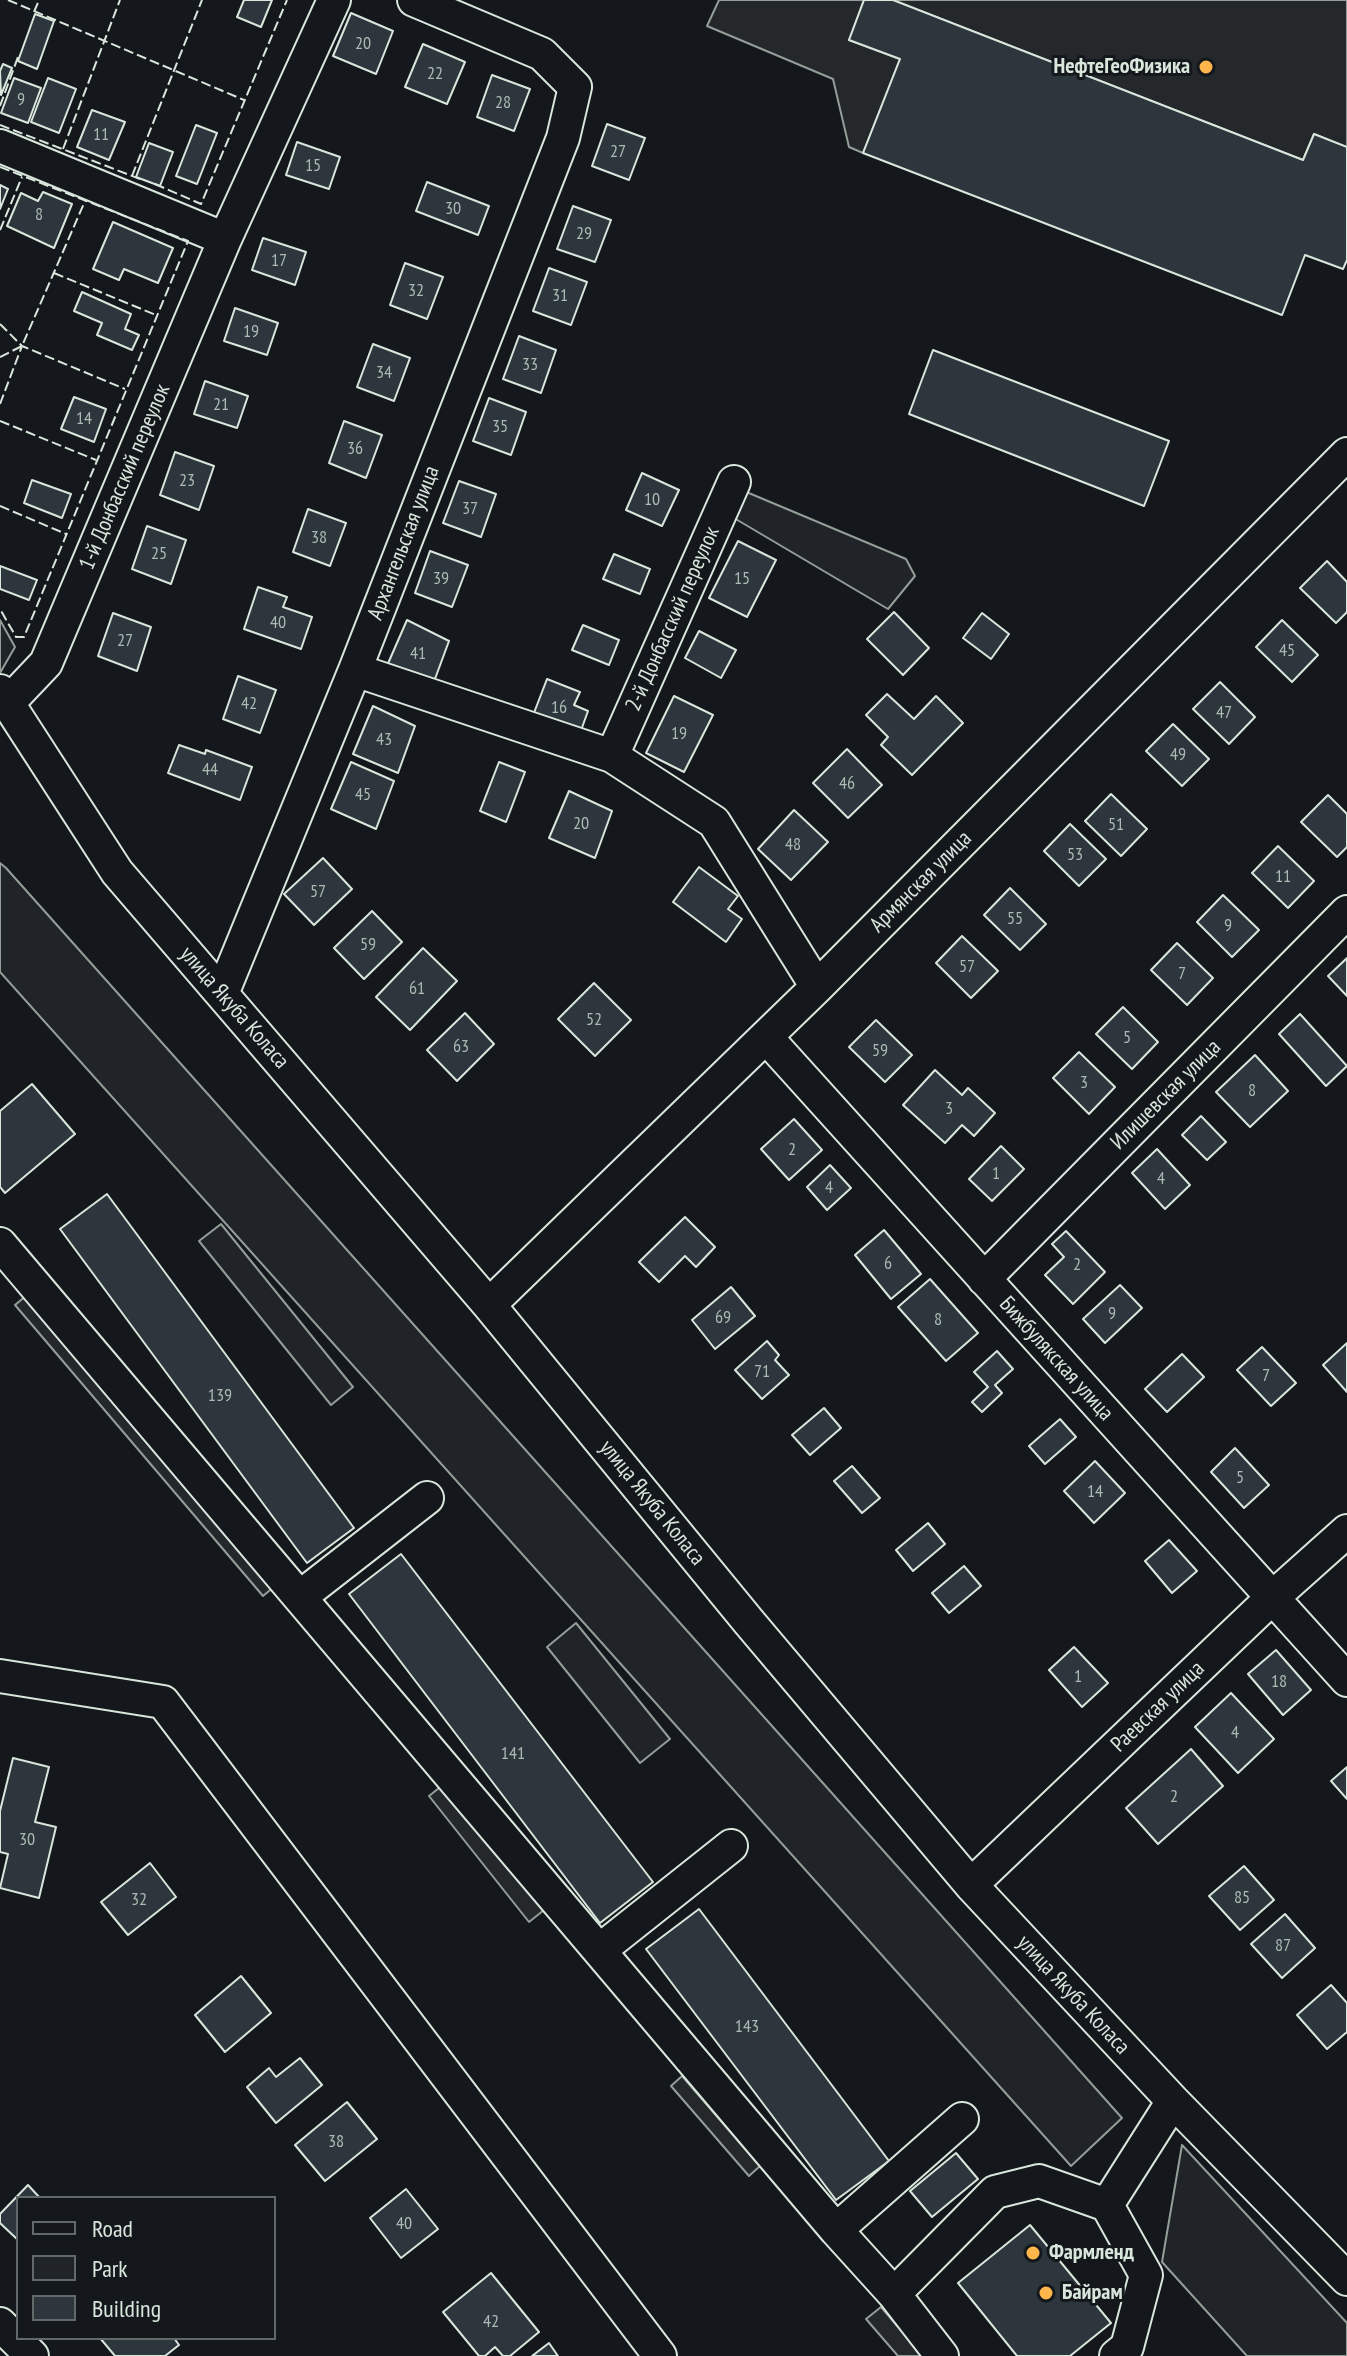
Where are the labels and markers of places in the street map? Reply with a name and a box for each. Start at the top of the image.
place label: НефтеГеоФизика [1053,54,1190,80]
marker: НефтеГеоФизика [1197,58,1215,76]
place label: Фармленд [1049,2240,1134,2266]
marker: Фармленд [1024,2244,1042,2262]
place label: Байрам [1062,2280,1123,2306]
marker: Байрам [1037,2284,1055,2302]

